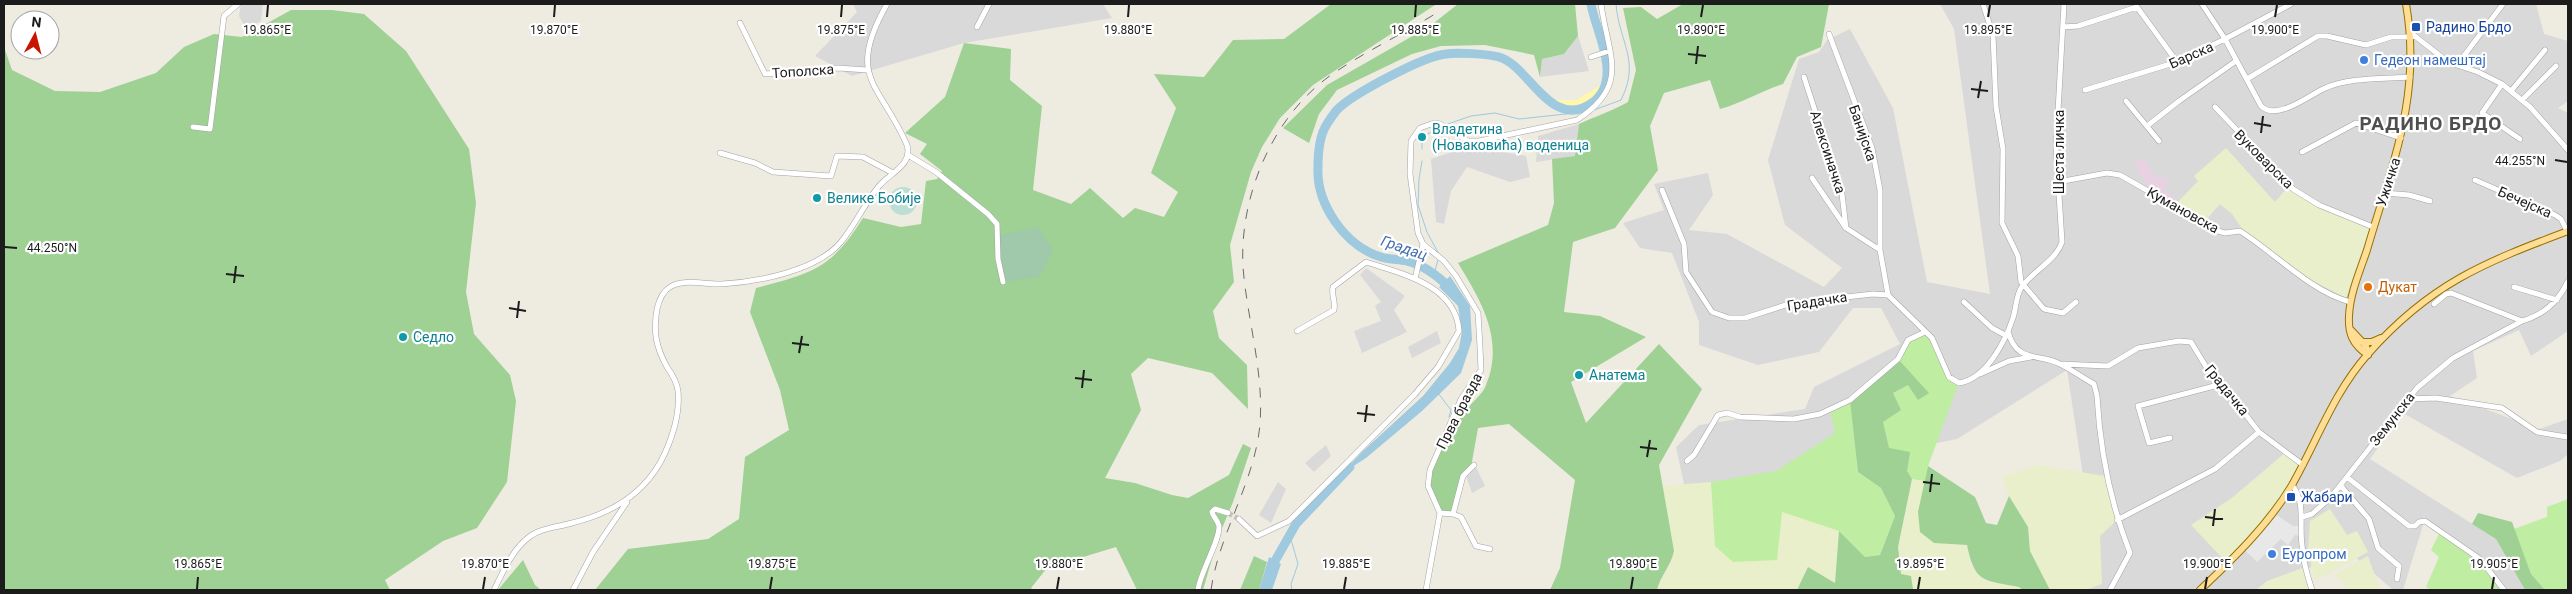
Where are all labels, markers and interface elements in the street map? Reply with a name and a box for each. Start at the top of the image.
north arrow [10,10,60,60]
text: N [31,14,42,31]
place label: Радино Брдо [2426,19,2511,35]
marker: Радино Брдо [2410,21,2422,33]
text: 19.865°E [243,23,291,37]
text: 19.870°E [530,23,578,37]
text: 19.875°E [817,23,865,37]
text: 19.880°E [1104,23,1152,37]
text: 19.885°E [1391,23,1439,37]
text: 19.890°E [1677,23,1725,37]
text: 19.895°E [1964,23,2012,37]
text: 19.900°E [2251,23,2299,37]
street label: Барска [2166,38,2216,72]
place label: Гедеон намештај [2374,52,2486,68]
marker: Гедеон намештај [2358,54,2370,66]
street label: Тополска [771,61,835,81]
street label: Банијска [1846,103,1880,163]
street label: Алексиначка [1807,109,1849,195]
street label: Шеста личка [2051,110,2067,194]
district label: РАДИНО БРДО [2360,112,2502,135]
place label: Владетина (Новаковића) воденица [1432,121,1589,154]
street label: Вуковарска [2231,126,2297,192]
marker: Владетина (Новаковића) воденица [1416,131,1428,143]
text: 44.255°N [2495,154,2545,168]
street label: Ужичка [2373,156,2403,208]
street label: Бечејска [2496,183,2554,221]
street label: Кумановска [2144,184,2222,236]
place label: Велике Бобије [827,190,921,206]
marker: Велике Бобије [811,192,823,204]
water label: Градац [1378,232,1430,264]
text: 44.250°N [27,241,77,255]
place label: Дукат [2378,279,2417,295]
marker: Дукат [2362,281,2374,293]
street label: Градачка [1786,288,1848,314]
place label: Седло [413,329,454,345]
marker: Седло [397,331,409,343]
street label: Градачка [2202,361,2252,419]
place label: Анатема [1589,367,1645,383]
marker: Анатема [1573,369,1585,381]
street label: Прва бразда [1433,370,1485,452]
street label: Земунска [2366,389,2418,449]
place label: Жабари [2301,489,2353,505]
marker: Жабари [2285,491,2297,503]
place label: Еуропром [2282,546,2347,562]
marker: Еуропром [2266,548,2278,560]
text: 19.865°E [174,557,222,571]
text: 19.870°E [461,557,509,571]
text: 19.875°E [748,557,796,571]
text: 19.880°E [1035,557,1083,571]
text: 19.885°E [1322,557,1370,571]
text: 19.890°E [1609,557,1657,571]
text: 19.895°E [1896,557,1944,571]
text: 19.900°E [2183,557,2231,571]
text: 19.905°E [2470,557,2518,571]

